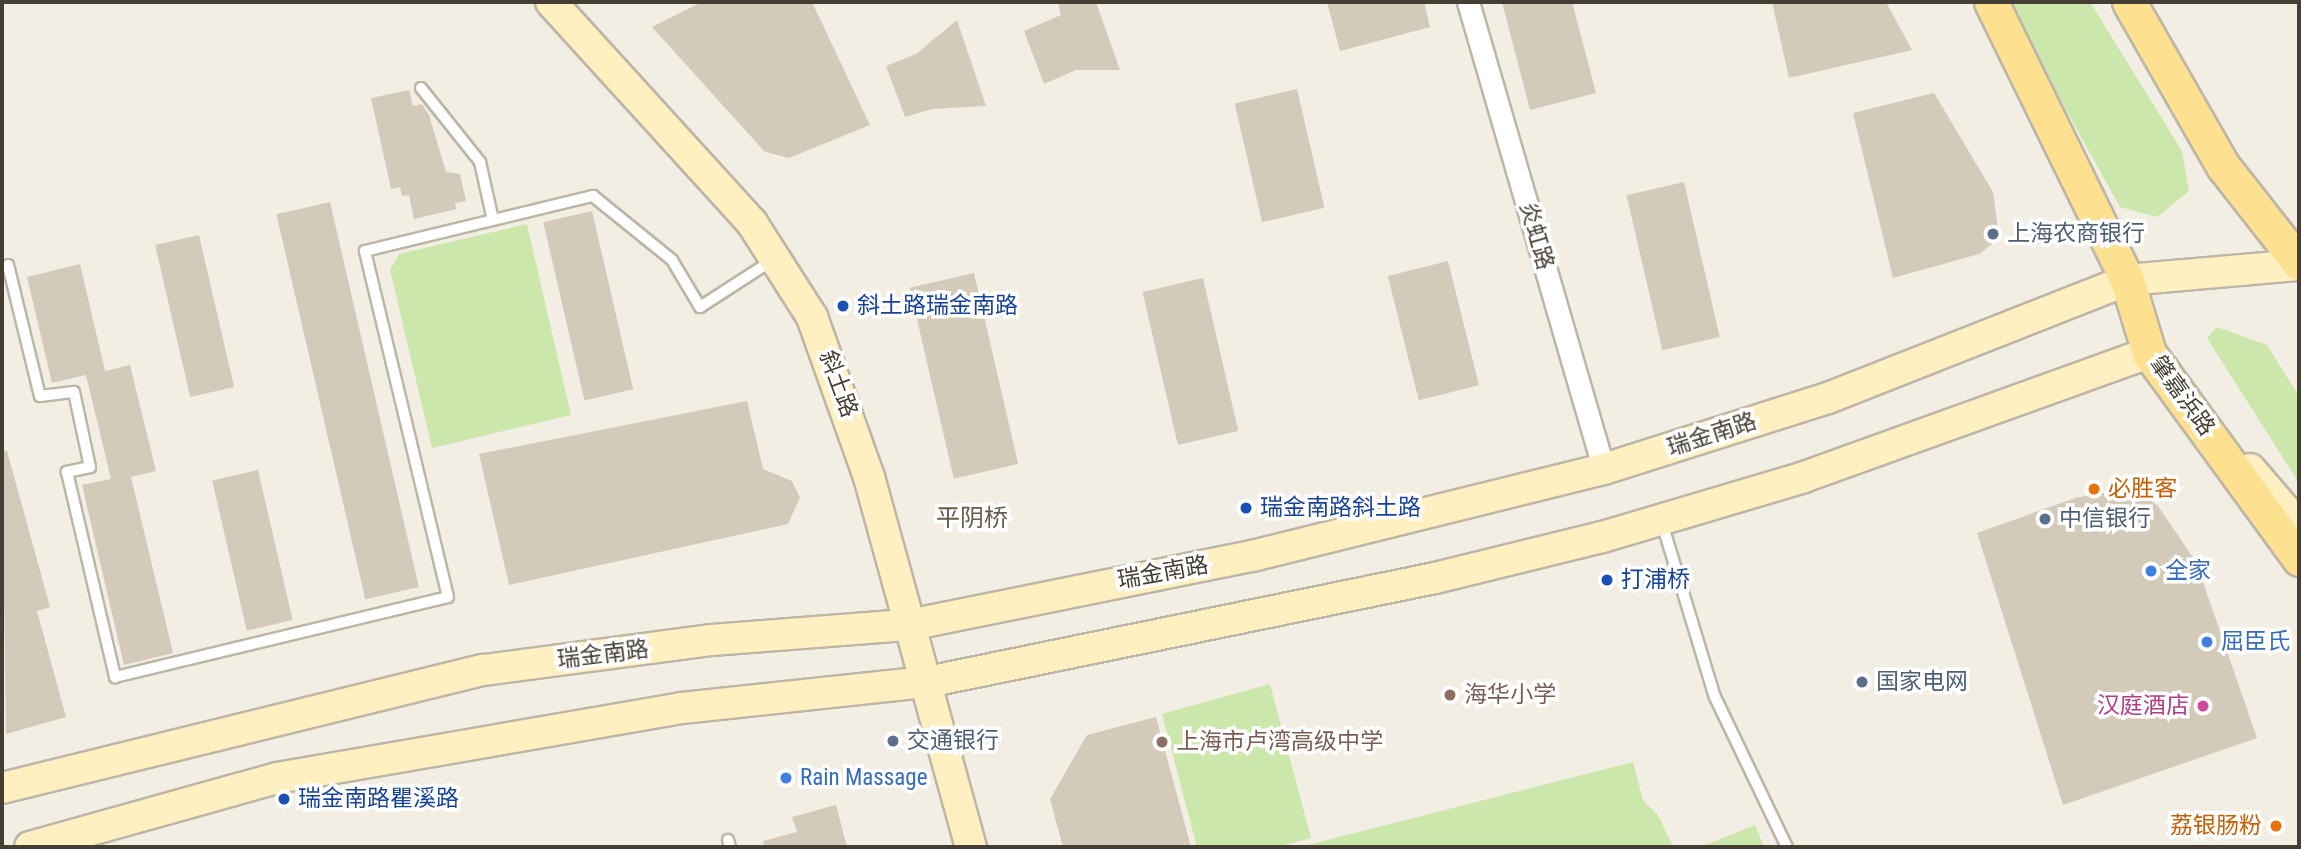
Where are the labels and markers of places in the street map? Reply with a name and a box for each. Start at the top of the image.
place label: 上海农商银行 [2007,220,2145,248]
marker: 上海农商银行 [1985,226,2001,242]
place label: 斜土路瑞金南路 [857,292,1018,320]
marker: 斜土路瑞金南路 [835,298,851,314]
place label: 必胜客 [2108,475,2177,503]
marker: 必胜客 [2086,481,2102,497]
place label: 瑞金南路斜土路 [1260,494,1421,522]
marker: 瑞金南路斜土路 [1238,500,1254,516]
place label: 中信银行 [2059,505,2151,533]
marker: 中信银行 [2037,511,2053,527]
place label: 全家 [2165,557,2211,585]
marker: 全家 [2143,563,2159,579]
place label: 打浦桥 [1621,566,1690,594]
marker: 打浦桥 [1599,572,1615,588]
place label: 屈臣氏 [2221,628,2290,656]
marker: 屈臣氏 [2199,634,2215,650]
place label: 国家电网 [1876,668,1968,696]
marker: 国家电网 [1854,674,1870,690]
place label: 海华小学 [1464,681,1556,709]
marker: 海华小学 [1442,687,1458,703]
place label: 汉庭酒店 [2097,692,2189,720]
marker: 汉庭酒店 [2195,698,2211,714]
place label: 交通银行 [907,727,999,755]
place label: 上海市卢湾高级中学 [1176,728,1383,756]
marker: 交通银行 [885,733,901,749]
marker: 上海市卢湾高级中学 [1154,734,1170,750]
place label: Rain Massage [800,764,927,792]
marker: Rain Massage [778,770,794,786]
place label: 瑞金南路瞿溪路 [298,785,459,813]
marker: 瑞金南路瞿溪路 [276,791,292,807]
place label: 荔银肠粉 [2170,812,2262,840]
marker: 荔银肠粉 [2268,818,2284,834]

